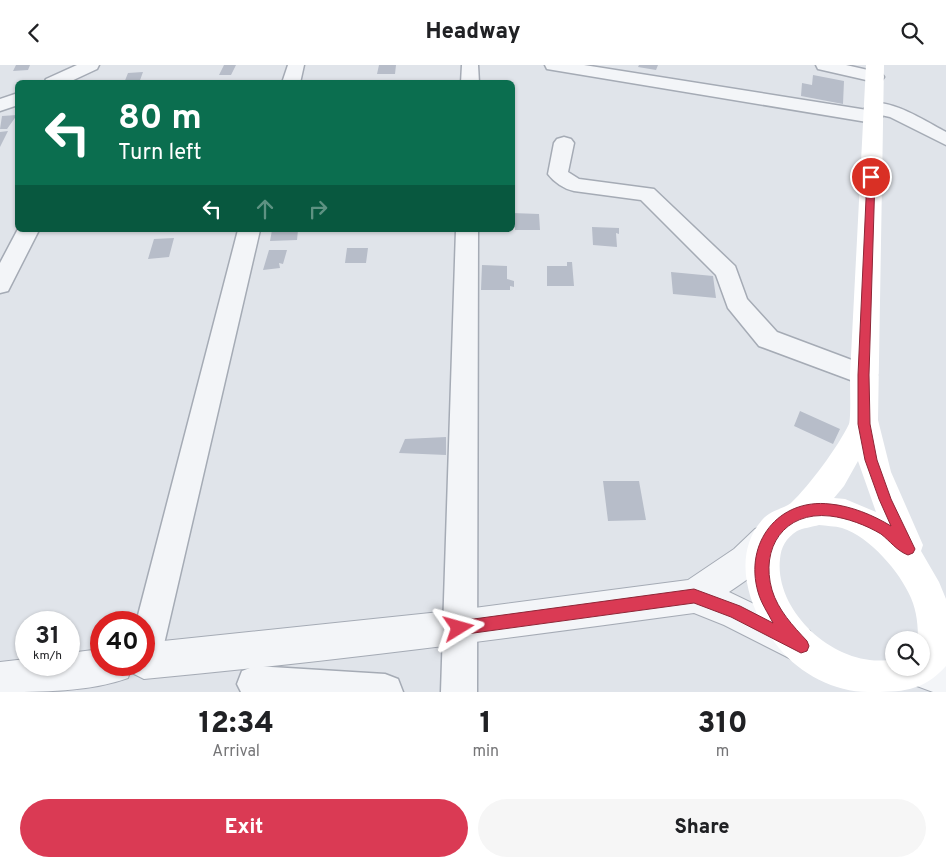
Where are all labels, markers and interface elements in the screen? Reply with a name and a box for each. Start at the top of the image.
icon: back [20,19,48,47]
text: Headway [425,19,521,46]
icon: search [898,19,926,47]
text: 80 m [118,97,202,141]
icon: left [35,100,100,165]
text: Turn left [118,140,201,167]
pin [850,156,892,198]
icon: arrive [857,163,885,191]
icon: left [198,195,226,223]
icon: ahead [251,195,279,223]
icon: right [304,195,332,223]
position arrow [432,601,484,653]
speed limit sign: 40 [90,611,155,676]
text: 31 [35,621,60,653]
map controls [885,631,930,676]
button: search [885,631,930,676]
text: km/h [33,648,62,664]
text: 12:34 [198,706,274,743]
text: 1 [480,706,492,743]
text: 310 [697,706,748,743]
text: Arrival [212,742,260,762]
text: min [472,742,499,762]
text: m [716,742,729,762]
button: Exit [20,799,468,857]
button: Share [478,799,926,857]

